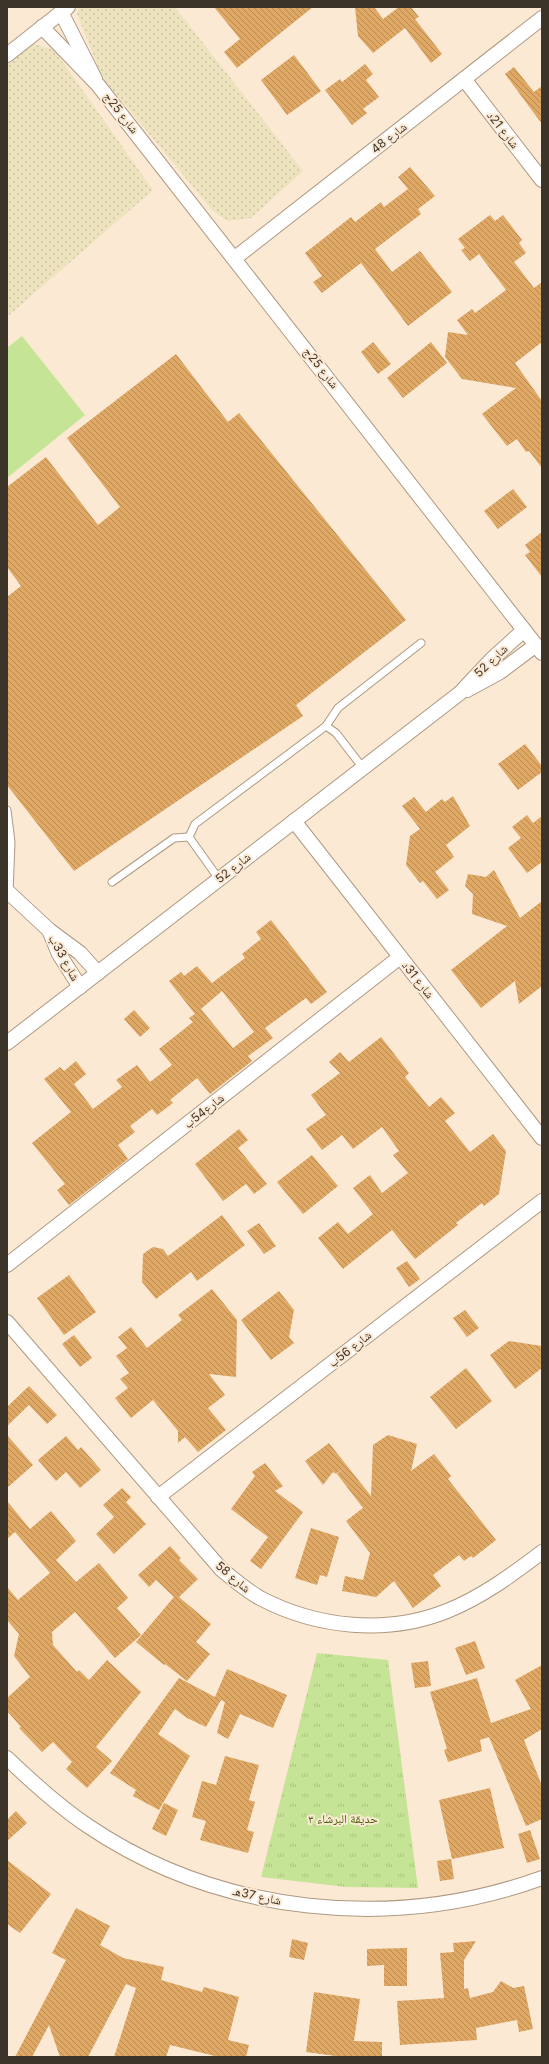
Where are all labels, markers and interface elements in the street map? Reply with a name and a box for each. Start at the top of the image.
street label: شارع 25ج [100,89,142,137]
street label: شارع 21د [483,108,523,152]
street label: شارع 48 [368,119,410,157]
street label: شارع 25ج [300,344,342,392]
street label: شارع 52 [471,641,511,681]
street label: شارع 52 [212,849,254,887]
street label: شارع 33ب [45,932,83,984]
street label: شارع 31د [398,958,438,1002]
street label: شارع54ب [181,1090,228,1132]
street label: شارع 56ب [325,1327,375,1371]
street label: شارع 58 [212,1558,254,1596]
park label: حديقة البرشاء ٣ [308,1811,378,1826]
street label: شارع 37هـ [230,1883,283,1909]

